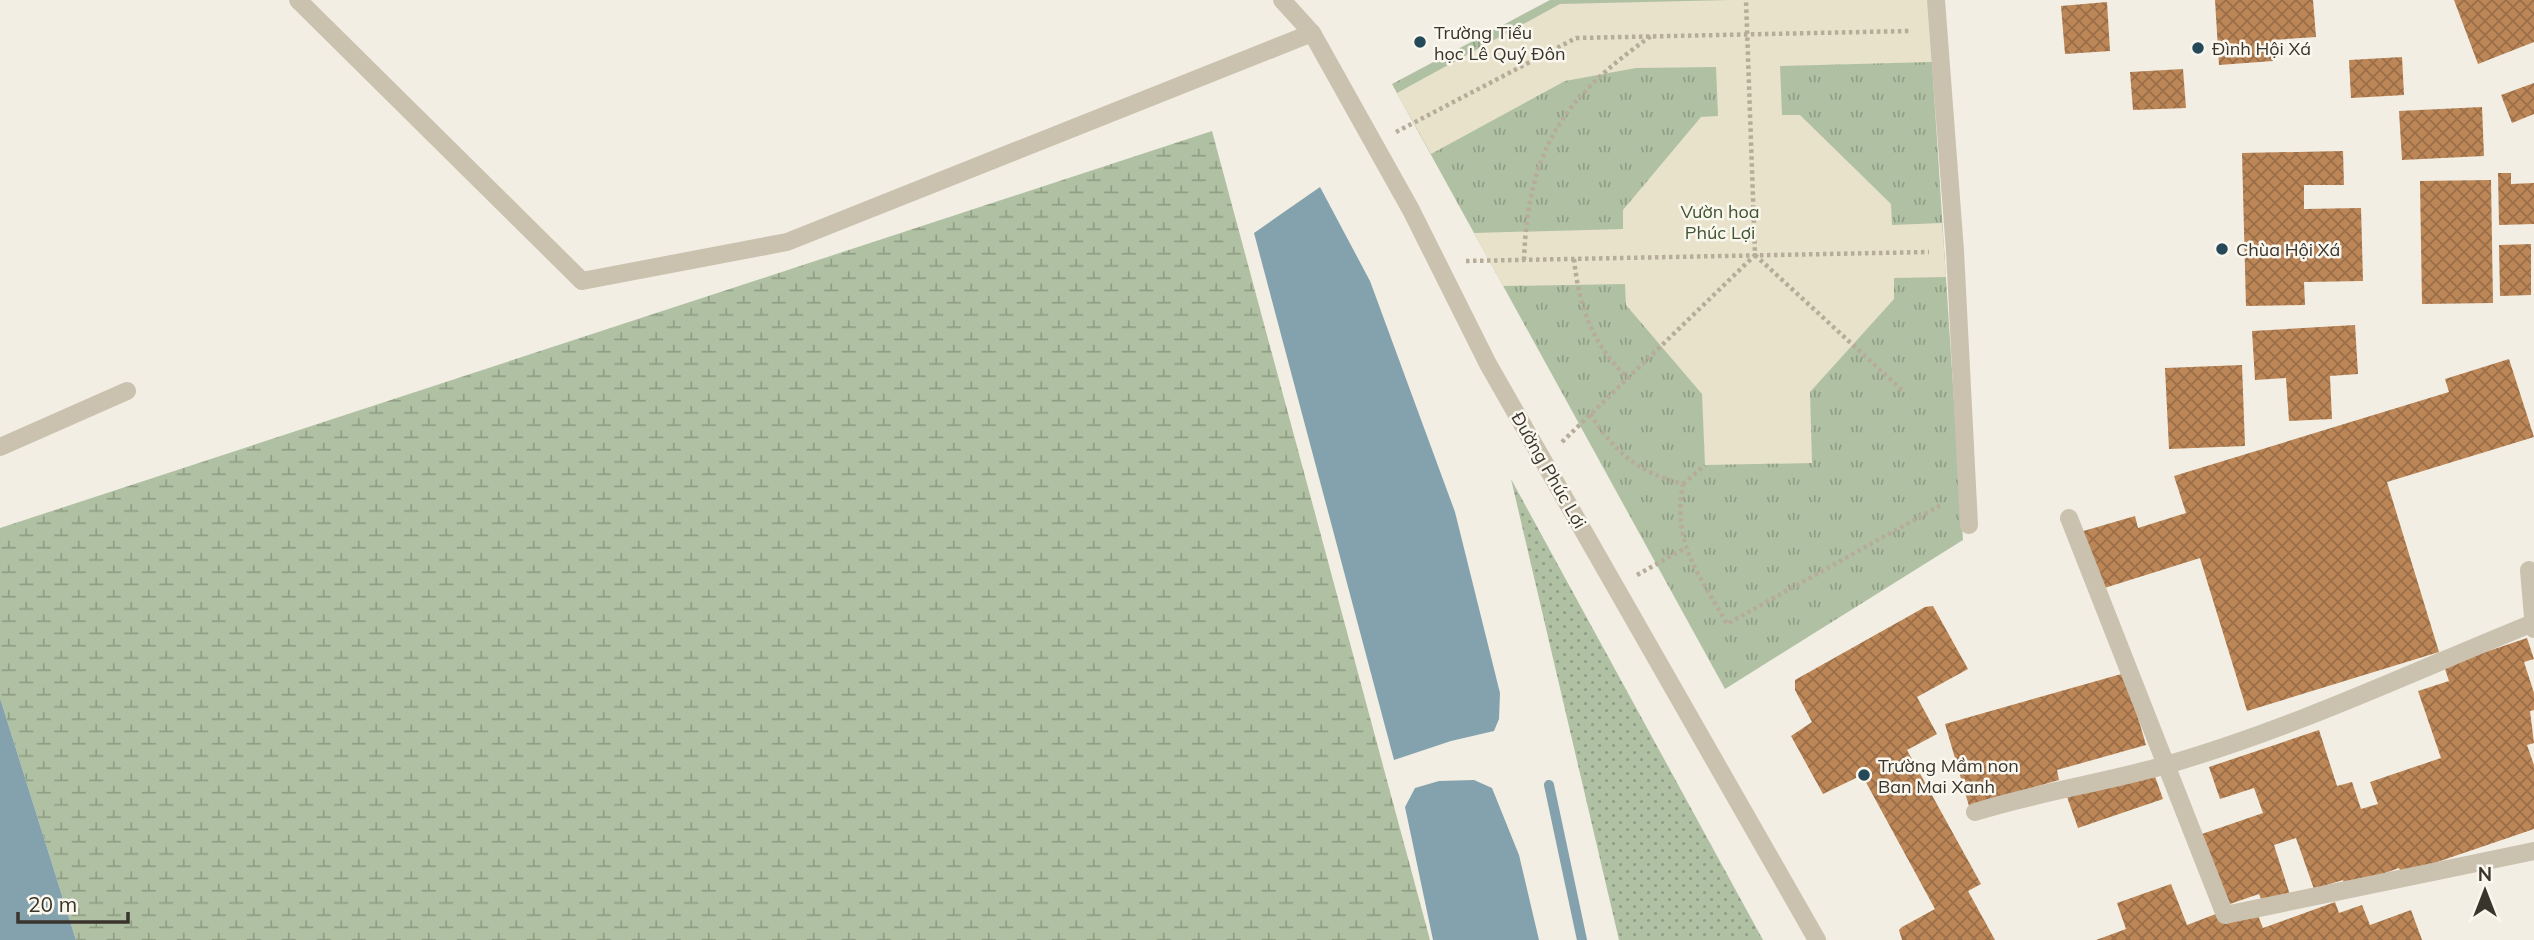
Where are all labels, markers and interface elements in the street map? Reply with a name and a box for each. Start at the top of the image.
place label: Trường Tiểu học Lê Quý Đôn [1434,21,1565,65]
marker: Trường Tiểu học Lê Quý Đôn [1412,34,1428,50]
place label: Đình Hội Xá [2212,37,2311,60]
marker: Đình Hội Xá [2190,40,2206,56]
park label: Vườn hoa Phúc Lợi [1680,200,1760,244]
place label: Chùa Hội Xá [2236,238,2340,261]
marker: Chùa Hội Xá [2214,241,2230,257]
street label: Đường Phúc Lợi [1506,408,1592,532]
place label: Trường Mầm non Ban Mai Xanh [1878,754,2019,798]
marker: Trường Mầm non Ban Mai Xanh [1856,767,1872,783]
north arrow [2450,856,2520,926]
text: N [2478,862,2492,886]
scale bar [18,880,128,924]
text: 20 m [28,891,77,917]

